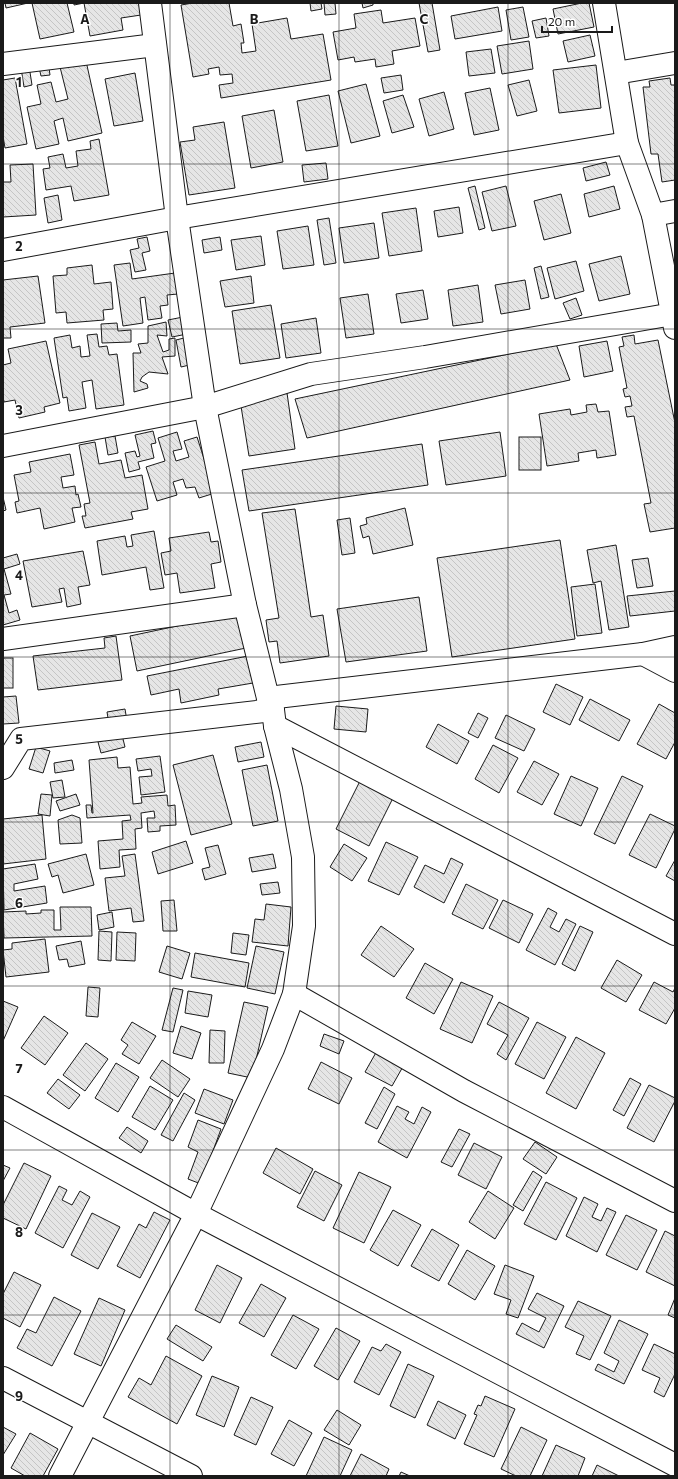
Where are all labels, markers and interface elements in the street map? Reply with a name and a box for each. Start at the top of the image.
scale bar [542,8,612,34]
text: A [80,11,90,27]
text: B [250,11,259,27]
text: C [420,11,429,27]
text: 20 m [548,14,575,28]
text: 1 [16,74,22,90]
text: 2 [15,238,23,254]
text: 3 [15,402,23,418]
text: 4 [15,567,23,583]
text: 5 [15,731,23,747]
text: 6 [15,895,23,911]
text: 7 [15,1060,23,1076]
text: 8 [15,1224,23,1240]
text: 9 [15,1388,23,1404]

